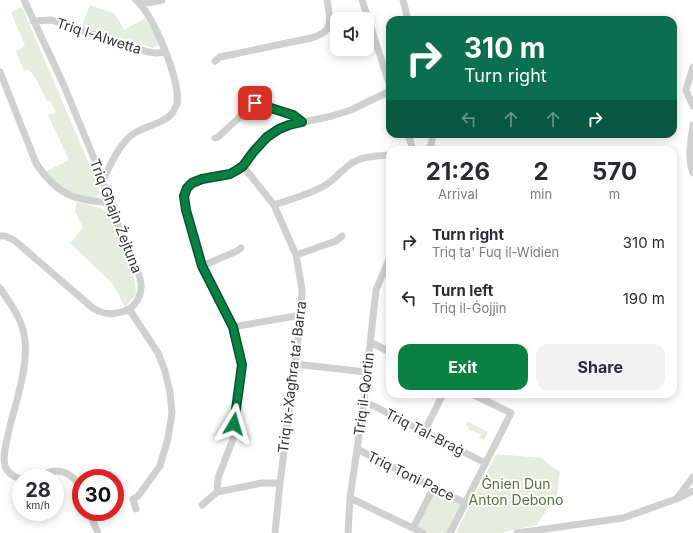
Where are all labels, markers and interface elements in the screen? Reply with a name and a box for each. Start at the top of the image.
map controls [330,12,374,56]
button: sound [330,12,374,56]
street label: Triq l-Alwetta [55,14,144,57]
text: 310 m [464,31,545,65]
icon: right [398,32,450,84]
text: Turn right [464,65,547,86]
pin [238,86,272,120]
icon: arrive [244,92,266,114]
icon: left [458,108,480,130]
icon: ahead [500,108,522,130]
icon: ahead [542,108,564,130]
icon: right [584,108,606,130]
street label: Triq Għajn Żejtuna [87,156,146,275]
text: 21:26 [426,157,490,186]
text: 2 [533,157,549,186]
text: 570 [592,157,637,186]
text: Arrival [438,186,478,202]
text: min [530,186,552,202]
text: m [609,186,620,202]
text: Turn right [432,225,504,244]
icon: right [398,231,420,253]
text: 310 m [623,233,665,252]
text: Triq ta' Fuq il-Widien [432,244,559,260]
text: Turn left [432,281,493,300]
icon: left [398,287,420,309]
text: 190 m [623,289,665,308]
street label: Triq ix-Xagħra ta' Barra [274,300,309,454]
text: Triq il-Ġojjin [432,300,506,316]
button: Exit [398,344,528,390]
button: Share [536,344,665,390]
street label: Triq il-Qortin [350,351,377,437]
position arrow [213,403,255,445]
street label: Triq Tal-Braġ [383,404,467,459]
street label: Triq Toni Pace [365,447,457,504]
speed limit sign: 30 [72,469,124,521]
park label: Ġnien Dun Anton Debono [469,475,563,508]
text: 28 [25,478,51,502]
text: km/h [26,499,50,511]

